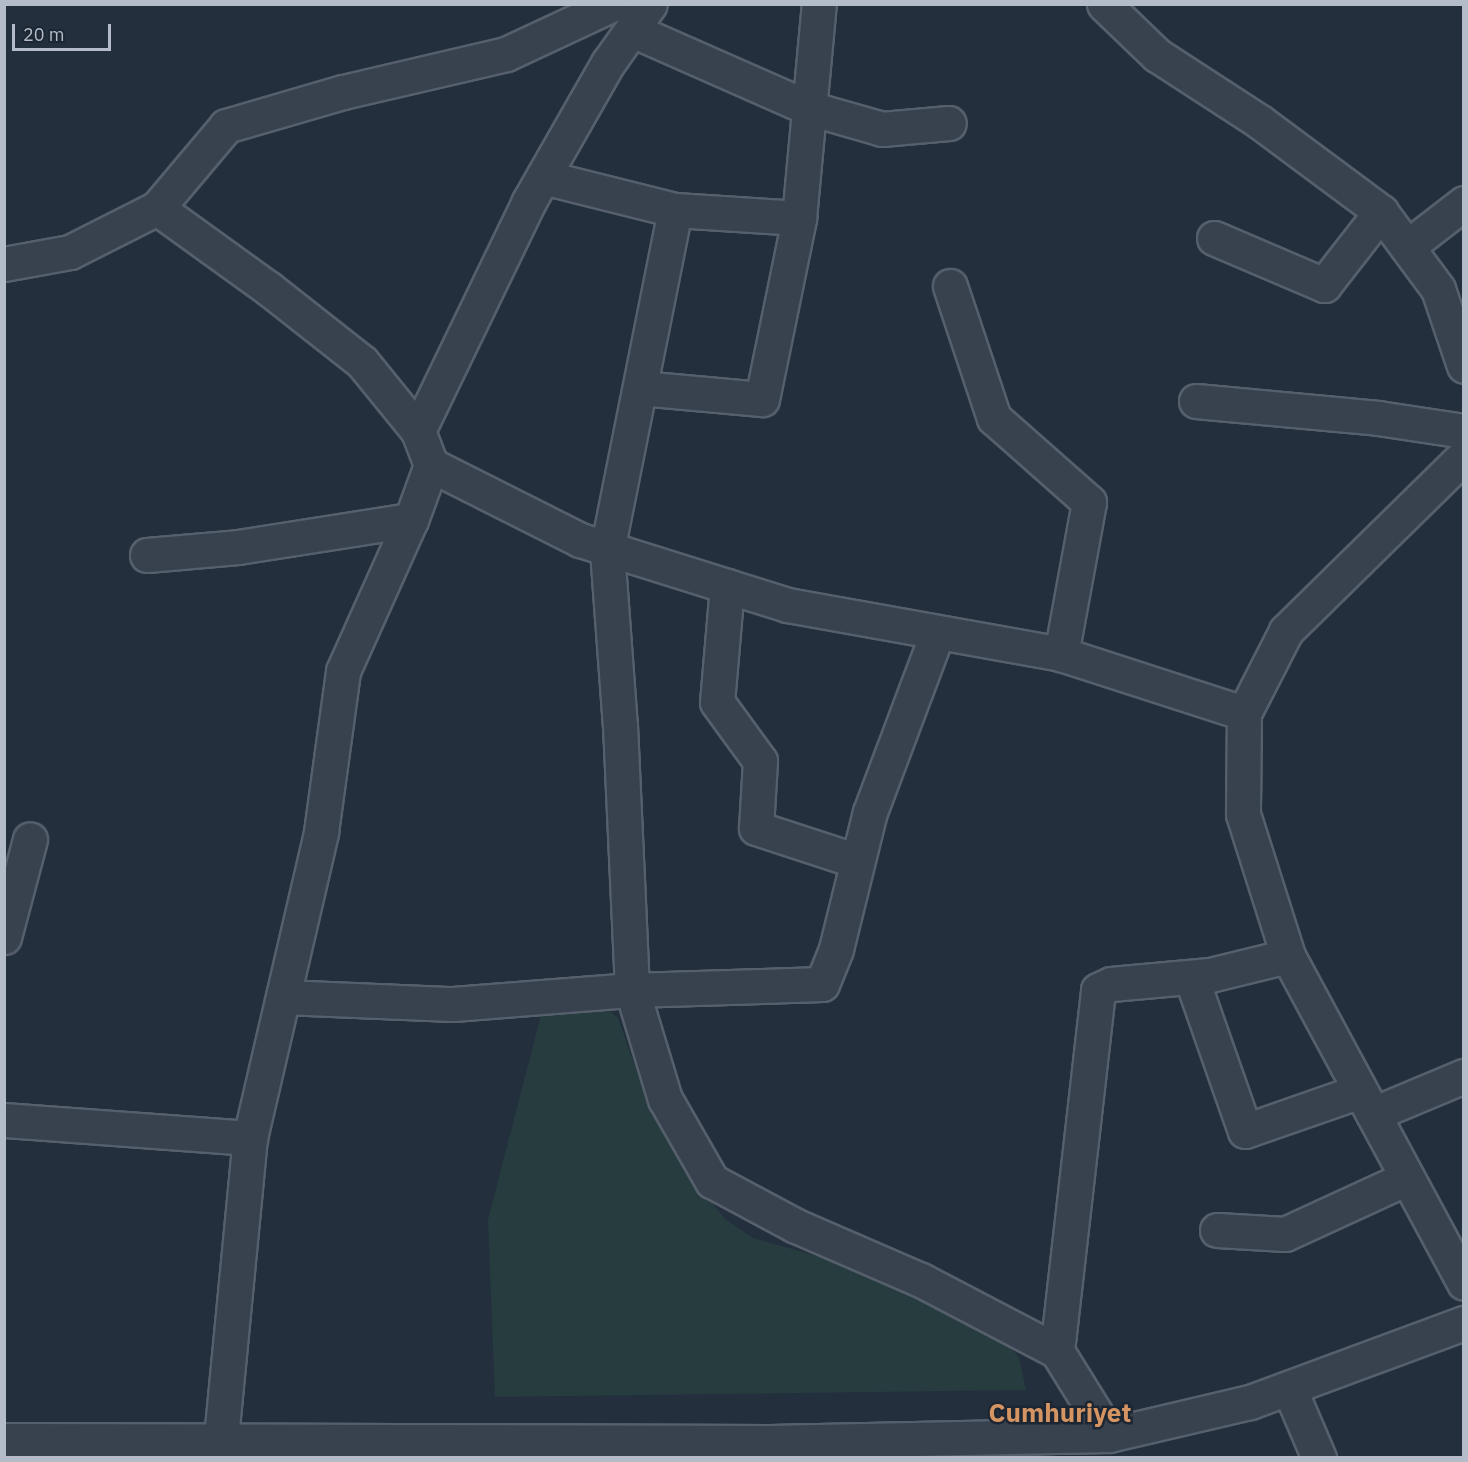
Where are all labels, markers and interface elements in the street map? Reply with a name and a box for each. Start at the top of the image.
scale bar [15,12,114,50]
text: 20 m [23,23,65,46]
district label: Cumhuriyet [989,1397,1131,1429]

